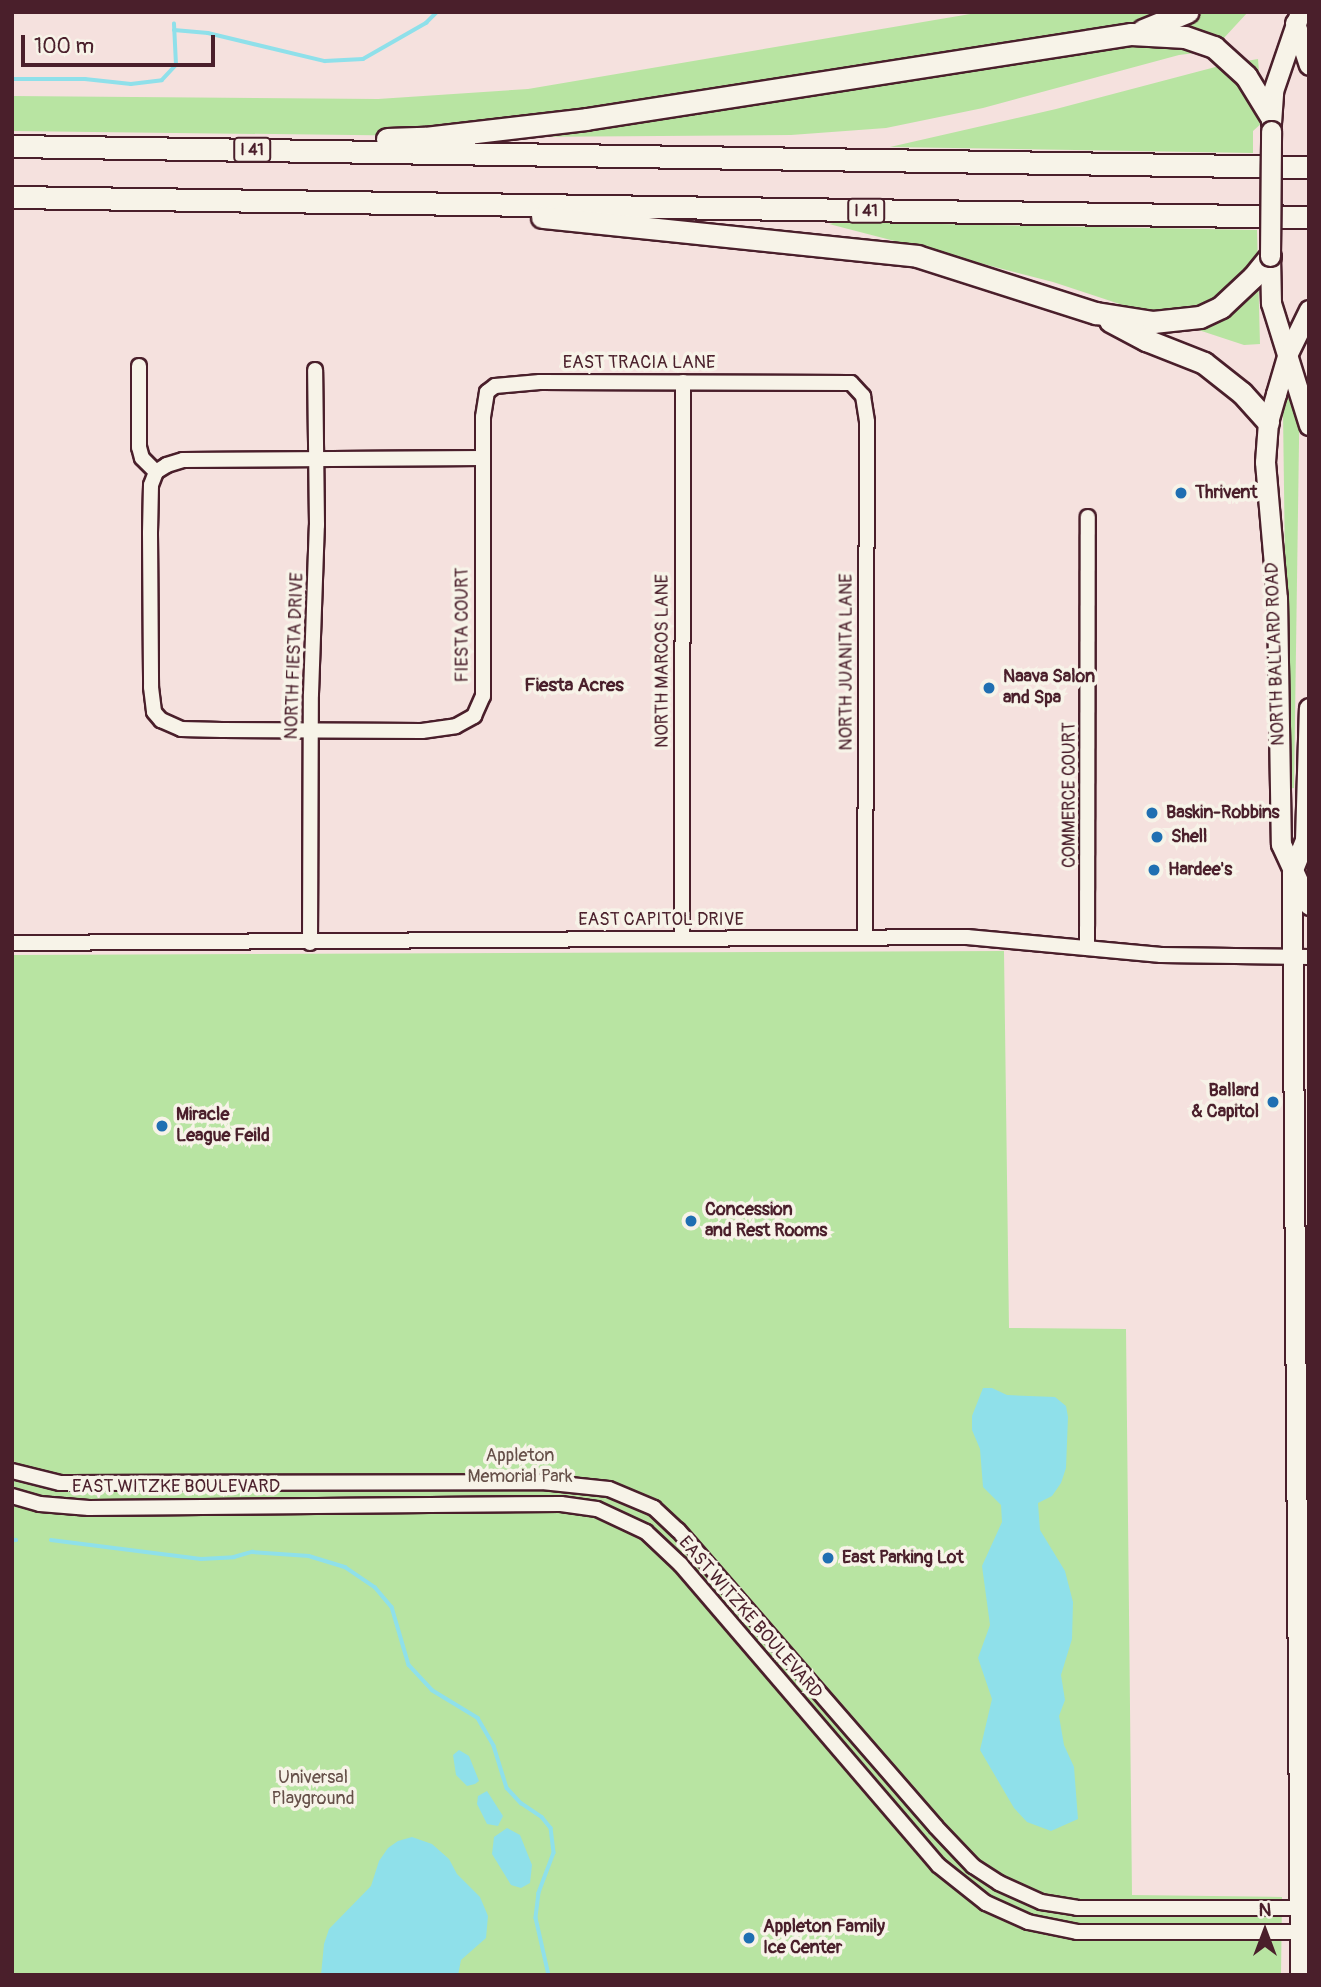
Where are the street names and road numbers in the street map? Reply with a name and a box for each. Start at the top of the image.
road number: I 41 [233,138,271,162]
road number: I 41 [847,198,885,224]
street label: EAST TRACIA LANE [563,352,715,374]
street label: NORTH BALLARD ROAD [1262,562,1290,746]
street label: FIESTA COURT [452,568,474,682]
street label: NORTH FIESTA DRIVE [281,572,309,740]
street label: NORTH JUANITA LANE [836,573,858,751]
street label: NORTH MARCOS LANE [652,574,674,748]
street label: COMMERCE COURT [1059,722,1081,868]
street label: EAST CAPITOL DRIVE [578,909,744,931]
street label: EAST WITZKE BOULEVARD [72,1476,280,1498]
street label: EAST WITZKE BOULEVARD [674,1532,826,1704]

